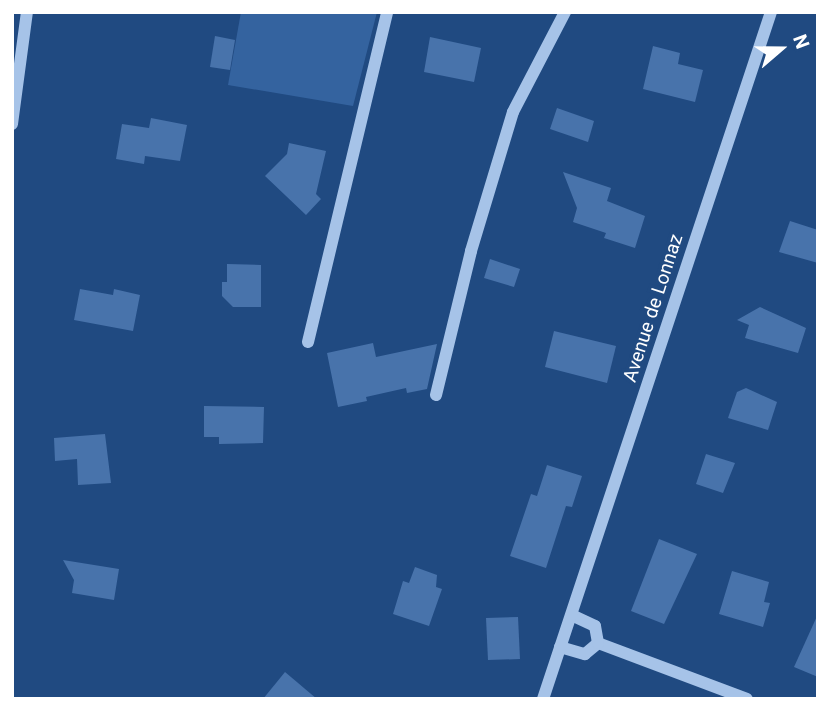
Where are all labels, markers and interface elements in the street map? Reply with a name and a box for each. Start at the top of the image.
north arrow [746,14,816,84]
text: N [788,31,814,52]
street label: Avenue de Lonnaz [618,231,688,385]

